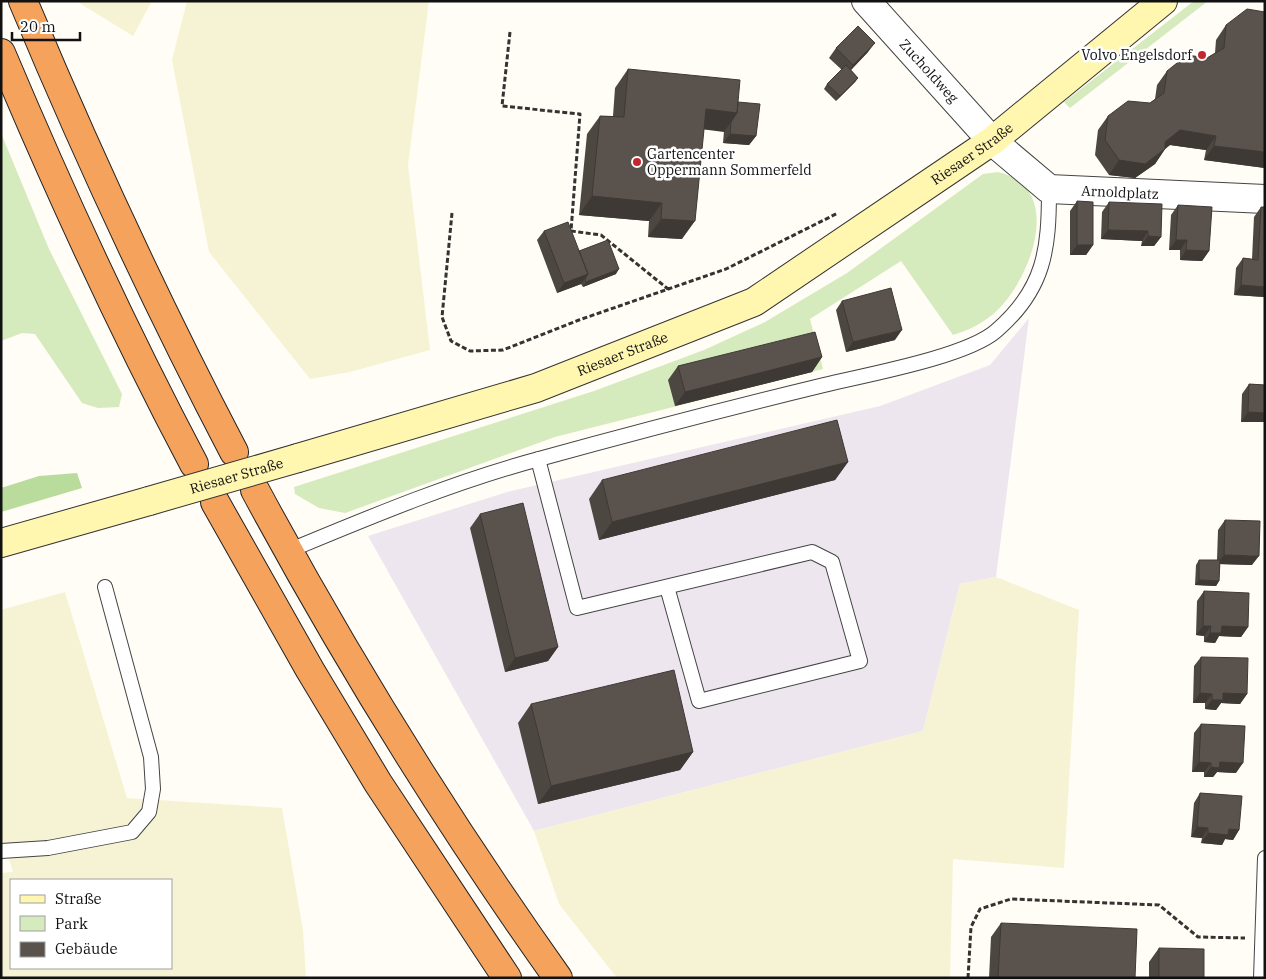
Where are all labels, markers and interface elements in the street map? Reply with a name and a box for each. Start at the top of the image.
scale bar [12,10,80,42]
text: 20 m [20,17,56,36]
street label: Zucholdweg [895,35,963,107]
place label: Volvo Engelsdorf [1081,46,1193,64]
marker: Volvo Engelsdorf [1196,49,1208,61]
street label: Riesaer Straße [927,119,1017,189]
place label: Gartencenter Oppermann Sommerfeld [647,145,812,179]
marker: Gartencenter Oppermann Sommerfeld [631,156,643,168]
street label: Arnoldplatz [1081,182,1159,203]
street label: Riesaer Straße [574,328,671,380]
street label: Riesaer Straße [188,454,285,498]
legend [10,879,172,969]
text: Straße [55,889,102,908]
text: Park [55,914,88,933]
text: Gebäude [55,939,118,958]

